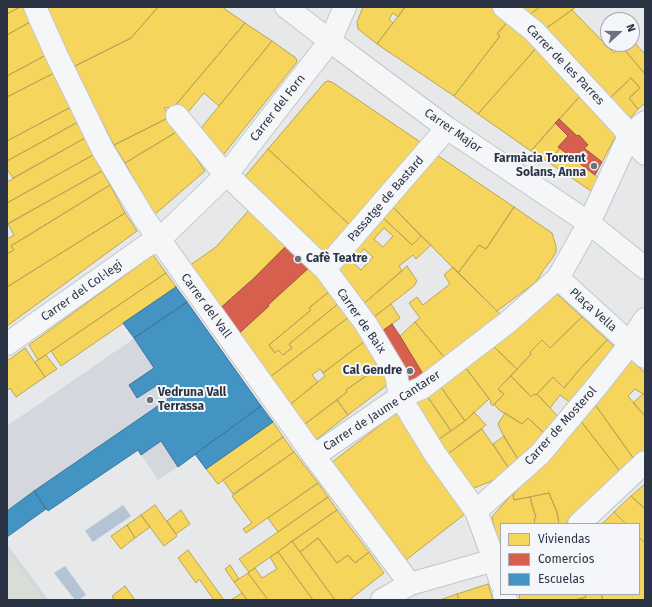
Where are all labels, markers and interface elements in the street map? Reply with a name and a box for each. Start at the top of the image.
north arrow [600,12,640,52]
street label: Carrer de les Parres [523,22,607,108]
text: N [623,22,638,34]
street label: Carrer del Forn [247,72,309,144]
street label: Carrer Major [421,106,485,156]
place label: Farmàcia Torrent Solans, Anna [494,152,586,180]
street label: Passatge de Bastard [345,153,427,245]
marker: Farmàcia Torrent Solans, Anna [589,161,599,171]
place label: Cafè Teatre [306,252,368,266]
marker: Cafè Teatre [293,254,303,264]
street label: Carrer del Col·legi [38,258,126,324]
street label: Carrer del Vall [178,271,234,341]
street label: Plaça Vella [566,285,620,335]
street label: Carrer de Baix [333,286,389,356]
place label: Cal Gendre [343,364,402,378]
marker: Cal Gendre [405,366,415,376]
street label: Carrer de Jaume Cantarer [321,368,443,454]
street label: Carrer de Mosterol [522,384,600,468]
place label: Vedruna Vall Terrassa [158,386,226,414]
marker: Vedruna Vall Terrassa [145,395,155,405]
legend [500,523,640,595]
text: Viviendas [538,532,590,546]
text: Comercios [538,552,594,566]
text: Escuelas [538,572,585,586]

